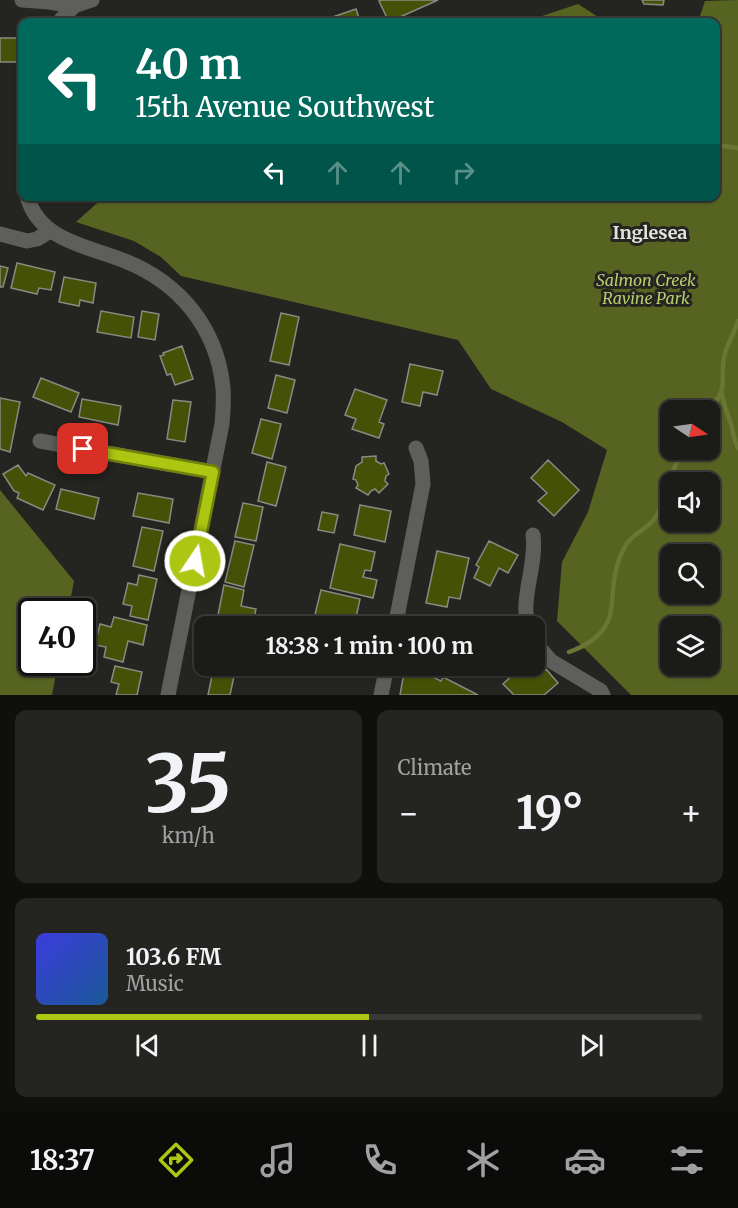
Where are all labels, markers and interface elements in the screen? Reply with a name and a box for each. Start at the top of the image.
text: 40 m [135,38,241,90]
icon: left [36,42,114,120]
text: 15th Avenue Southwest [135,90,434,124]
icon: left [258,156,291,189]
icon: ahead [321,156,354,189]
icon: ahead [384,156,417,189]
icon: right [447,156,480,189]
district label: Inglesea [613,221,687,244]
park label: Salmon Creek Ravine Park [596,270,696,308]
north arrow [660,400,720,460]
map controls [660,400,720,676]
pin [57,423,108,474]
icon: arrive [66,432,99,465]
button: sound [660,472,720,532]
position arrow [163,529,227,593]
button: search [660,544,720,604]
speed limit sign: 40 [18,598,96,676]
button: layers [660,616,720,676]
text: 18:38 · 1 min · 100 m [266,632,473,660]
text: 35 [145,735,232,833]
text: Climate [398,755,472,780]
text: 19° [516,785,584,841]
text: − [398,793,420,834]
text: + [680,793,702,834]
text: km/h [162,823,215,848]
text: 103.6 FM [126,943,221,971]
text: Music [126,971,184,996]
icon: previous [131,1029,164,1062]
icon: pause [353,1029,386,1062]
icon: next [575,1029,608,1062]
icon: directions [155,1139,197,1181]
icon: music [257,1139,299,1181]
icon: phone [359,1139,401,1181]
icon: climate [462,1139,504,1181]
icon: car [564,1139,606,1181]
icon: filters [666,1139,708,1181]
text: 18:37 [30,1143,95,1177]

